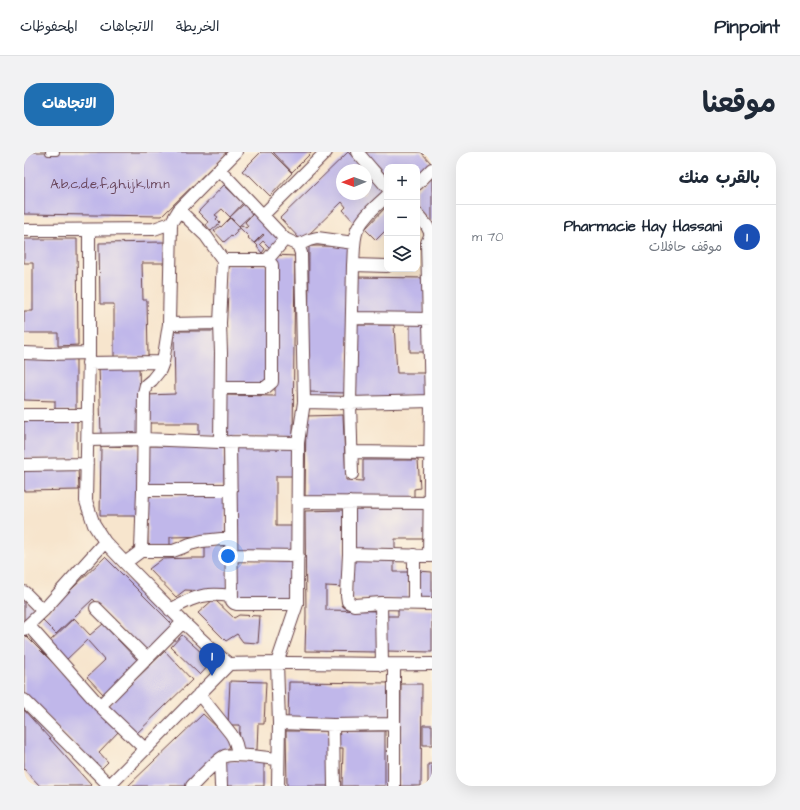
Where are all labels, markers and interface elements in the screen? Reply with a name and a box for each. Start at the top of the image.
text: Pinpoint [714,14,780,41]
text: المحفوظات [20,17,78,37]
text: الاتجاهات [100,17,154,37]
text: الخريطة [176,17,219,37]
button: الاتجاهات [24,83,114,126]
text: موقعنا [702,84,776,123]
north arrow [336,164,372,200]
map controls [384,164,420,272]
button: + [384,164,420,200]
text: بالقرب منك [679,166,760,190]
house number: A,b,c,d,e,f,g,h,i,j,k,l,m,n [50,175,170,194]
button: − [384,200,420,236]
text: Pharmacie Hay Hassani [564,216,722,237]
text: 70 m [472,228,504,246]
text: 1 [746,228,748,246]
button: layers [384,236,420,272]
text: موقف حافلات [649,238,722,256]
your location [218,546,238,566]
pin: 1 [199,643,225,676]

